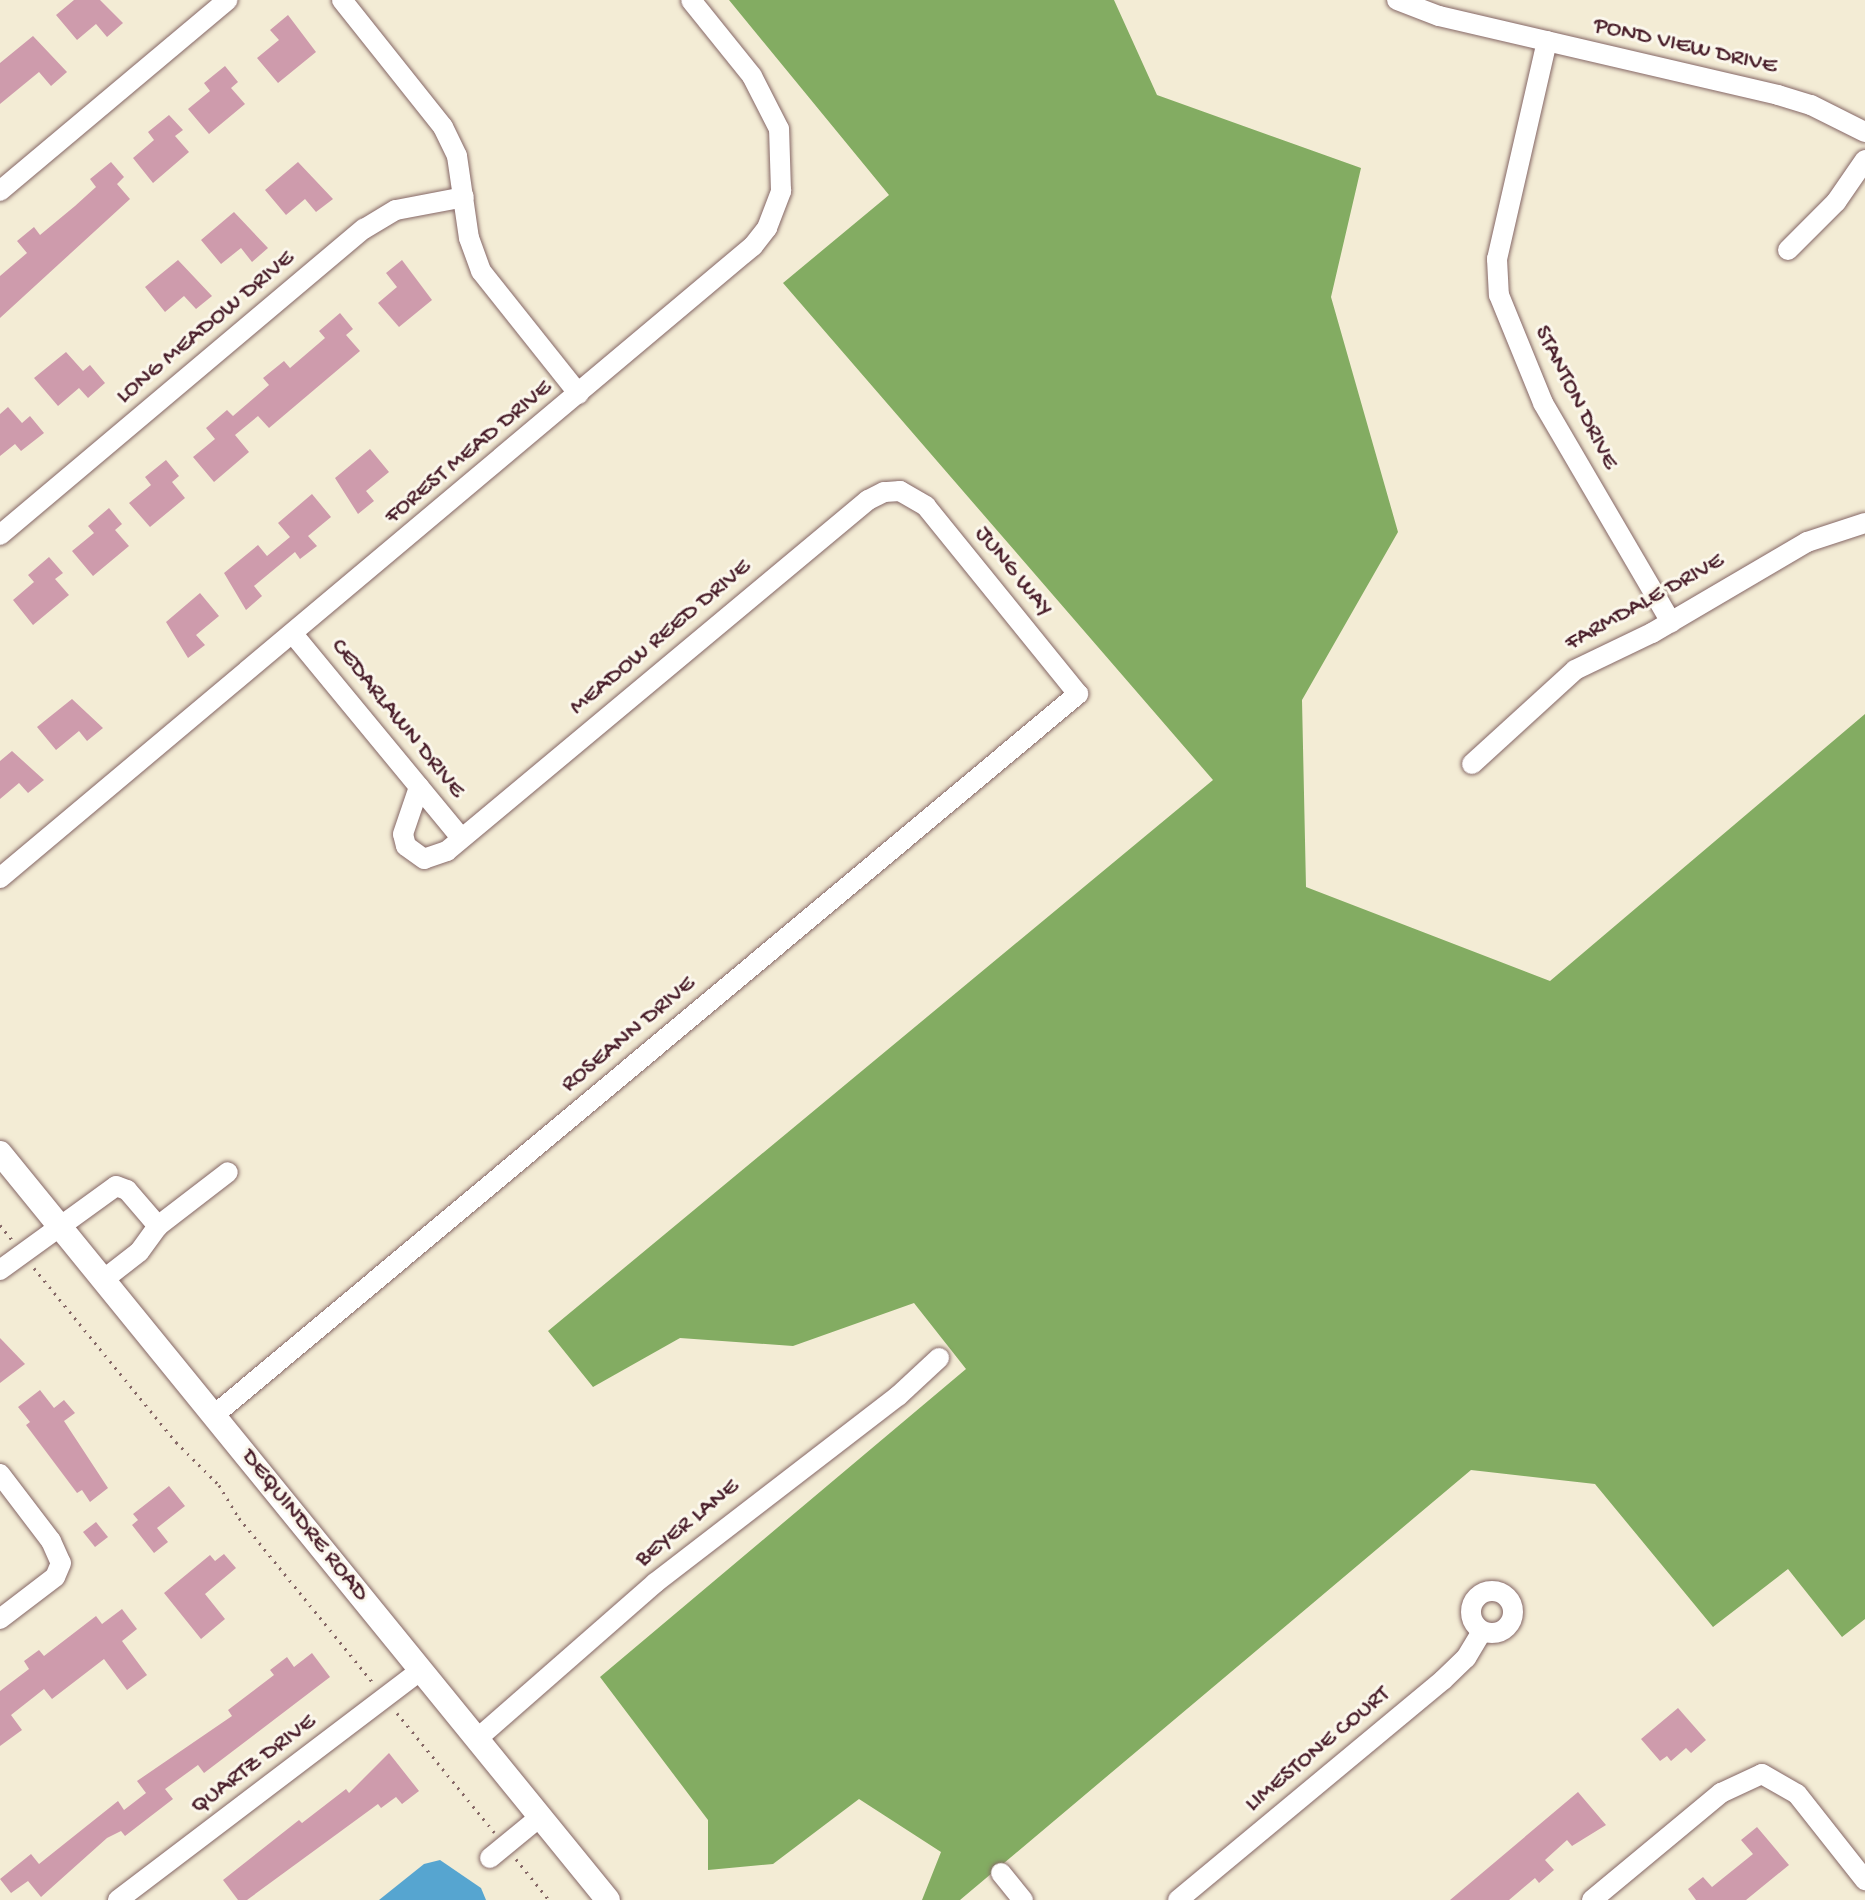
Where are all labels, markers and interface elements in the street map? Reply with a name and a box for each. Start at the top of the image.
street label: POND VIEW DRIVE [1591,12,1779,82]
street label: LONG MEADOW DRIVE [111,245,301,411]
street label: STANTON DRIVE [1526,321,1624,475]
street label: FOREST MEAD DRIVE [379,375,559,531]
street label: JUNG WAY [968,521,1058,623]
street label: FARMDALE DRIVE [1561,547,1729,659]
street label: MEADOW REED DRIVE [564,554,758,722]
street label: CEDARLAWN DRIVE [324,633,470,805]
street label: ROSEANN DRIVE [556,970,702,1100]
street label: DEQUINDRE ROAD [234,1444,374,1608]
street label: BEYER LANE [630,1473,746,1575]
street label: LIMESTONE COURT [1240,1681,1396,1819]
street label: QUARTZ DRIVE [186,1709,322,1821]

